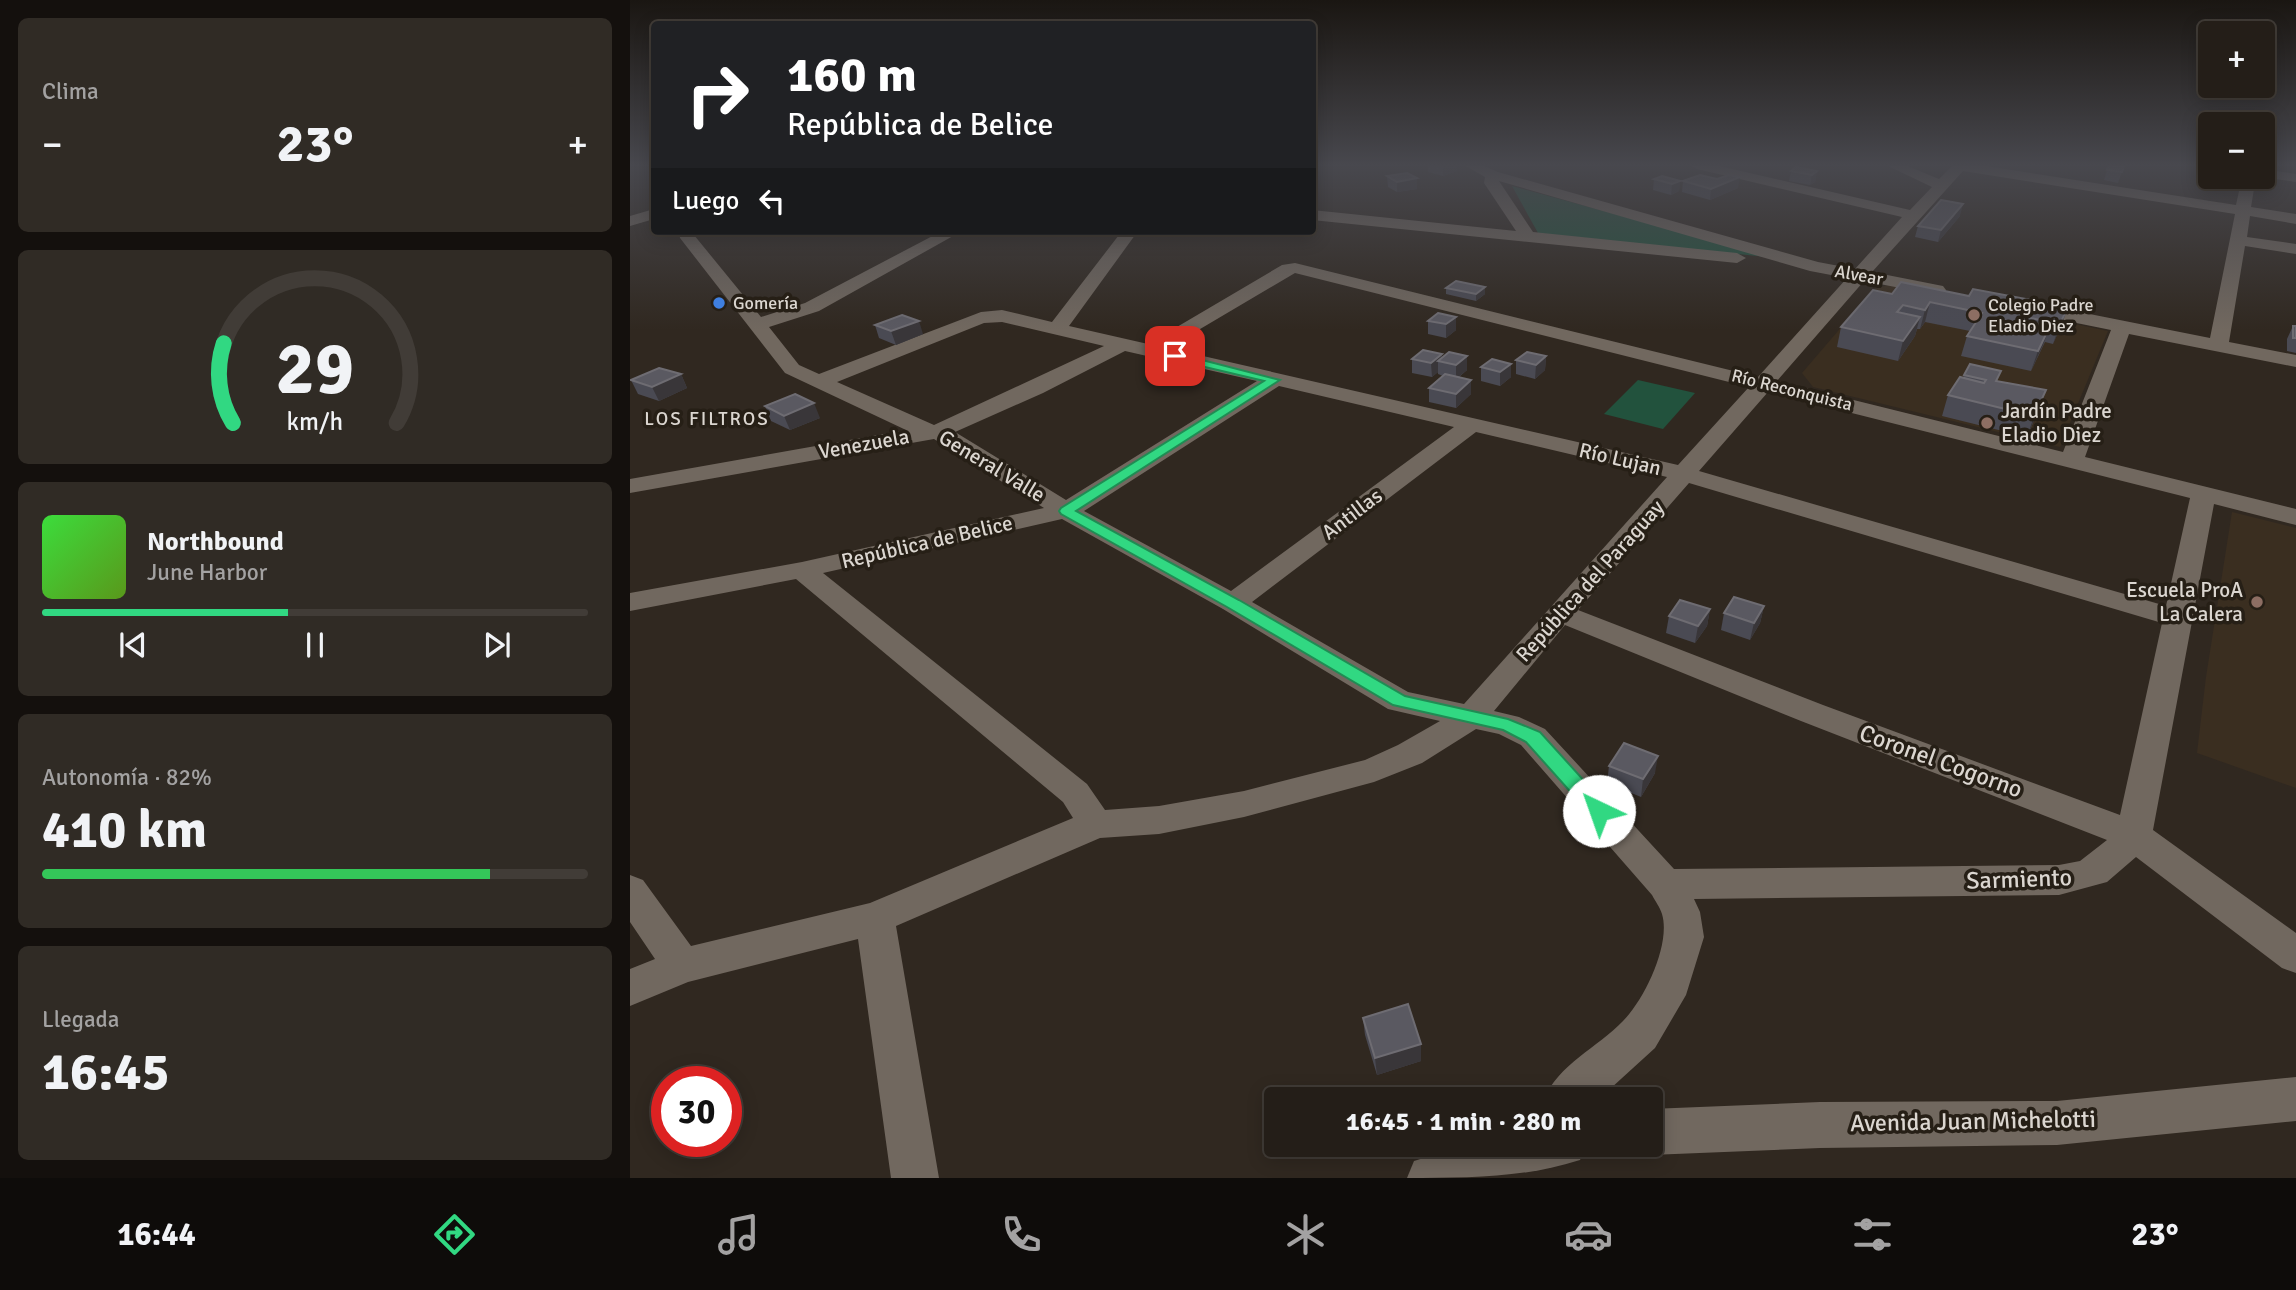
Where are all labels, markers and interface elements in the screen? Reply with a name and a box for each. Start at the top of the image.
map controls [2198,21,2275,189]
button: + [2198,21,2275,98]
text: 160 m [787,45,917,105]
icon: right [672,49,763,140]
text: Clima [42,77,99,106]
text: República de Belice [787,105,1054,144]
text: 23° [277,112,353,176]
button: − [2198,112,2275,189]
text: − [42,121,63,168]
text: + [567,121,588,168]
icon: left [753,182,791,220]
text: Luego [672,185,739,217]
street label: Alvear [1833,260,1885,290]
place label: Gomería [733,292,798,314]
place label: Colegio Padre Eladio Diez [1988,294,2094,337]
marker: Gomería [711,295,727,311]
marker: Colegio Padre Eladio Diez [1966,307,1982,323]
text: 29 [276,325,354,414]
pin [1145,326,1205,386]
icon: arrive [1156,337,1194,375]
street label: Río Reconquista [1729,364,1855,416]
place label: Jardín Padre Eladio Diez [2001,398,2112,448]
text: km/h [287,406,343,437]
district label: LOS FILTROS [644,407,770,431]
marker: Jardín Padre Eladio Diez [1979,415,1995,431]
street label: Venezuela [817,423,911,465]
street label: General Valle [934,424,1050,508]
street label: Río Lujan [1576,437,1664,481]
street label: Antillas [1316,483,1388,545]
street label: República del Paraguay [1510,495,1670,667]
street label: República de Belice [839,510,1015,574]
text: Northbound [147,526,284,558]
text: June Harbor [147,558,267,587]
place label: Escuela ProA La Calera [2126,577,2243,627]
marker: Escuela ProA La Calera [2249,594,2265,610]
icon: previous [114,626,152,664]
icon: pause [296,626,334,664]
icon: next [478,626,516,664]
street label: Coronel Cogorno [1855,718,2027,804]
text: Autonomía · 82% [42,763,212,792]
position arrow [1562,774,1636,848]
text: 410 km [42,798,207,862]
street label: Sarmiento [1966,862,2072,896]
text: Llegada [42,1005,119,1034]
text: 16:45 [42,1040,170,1104]
speed limit sign: 30 [651,1066,742,1157]
street label: Avenida Juan Michelotti [1850,1104,2096,1138]
text: 16:45 · 1 min · 280 m [1346,1106,1581,1138]
icon: directions [430,1210,479,1259]
icon: music [714,1210,763,1259]
icon: phone [997,1210,1046,1259]
icon: climate [1281,1210,1330,1259]
icon: car [1564,1210,1613,1259]
icon: filters [1848,1210,1897,1259]
text: 16:44 [117,1215,196,1254]
text: 23° [2131,1215,2179,1254]

